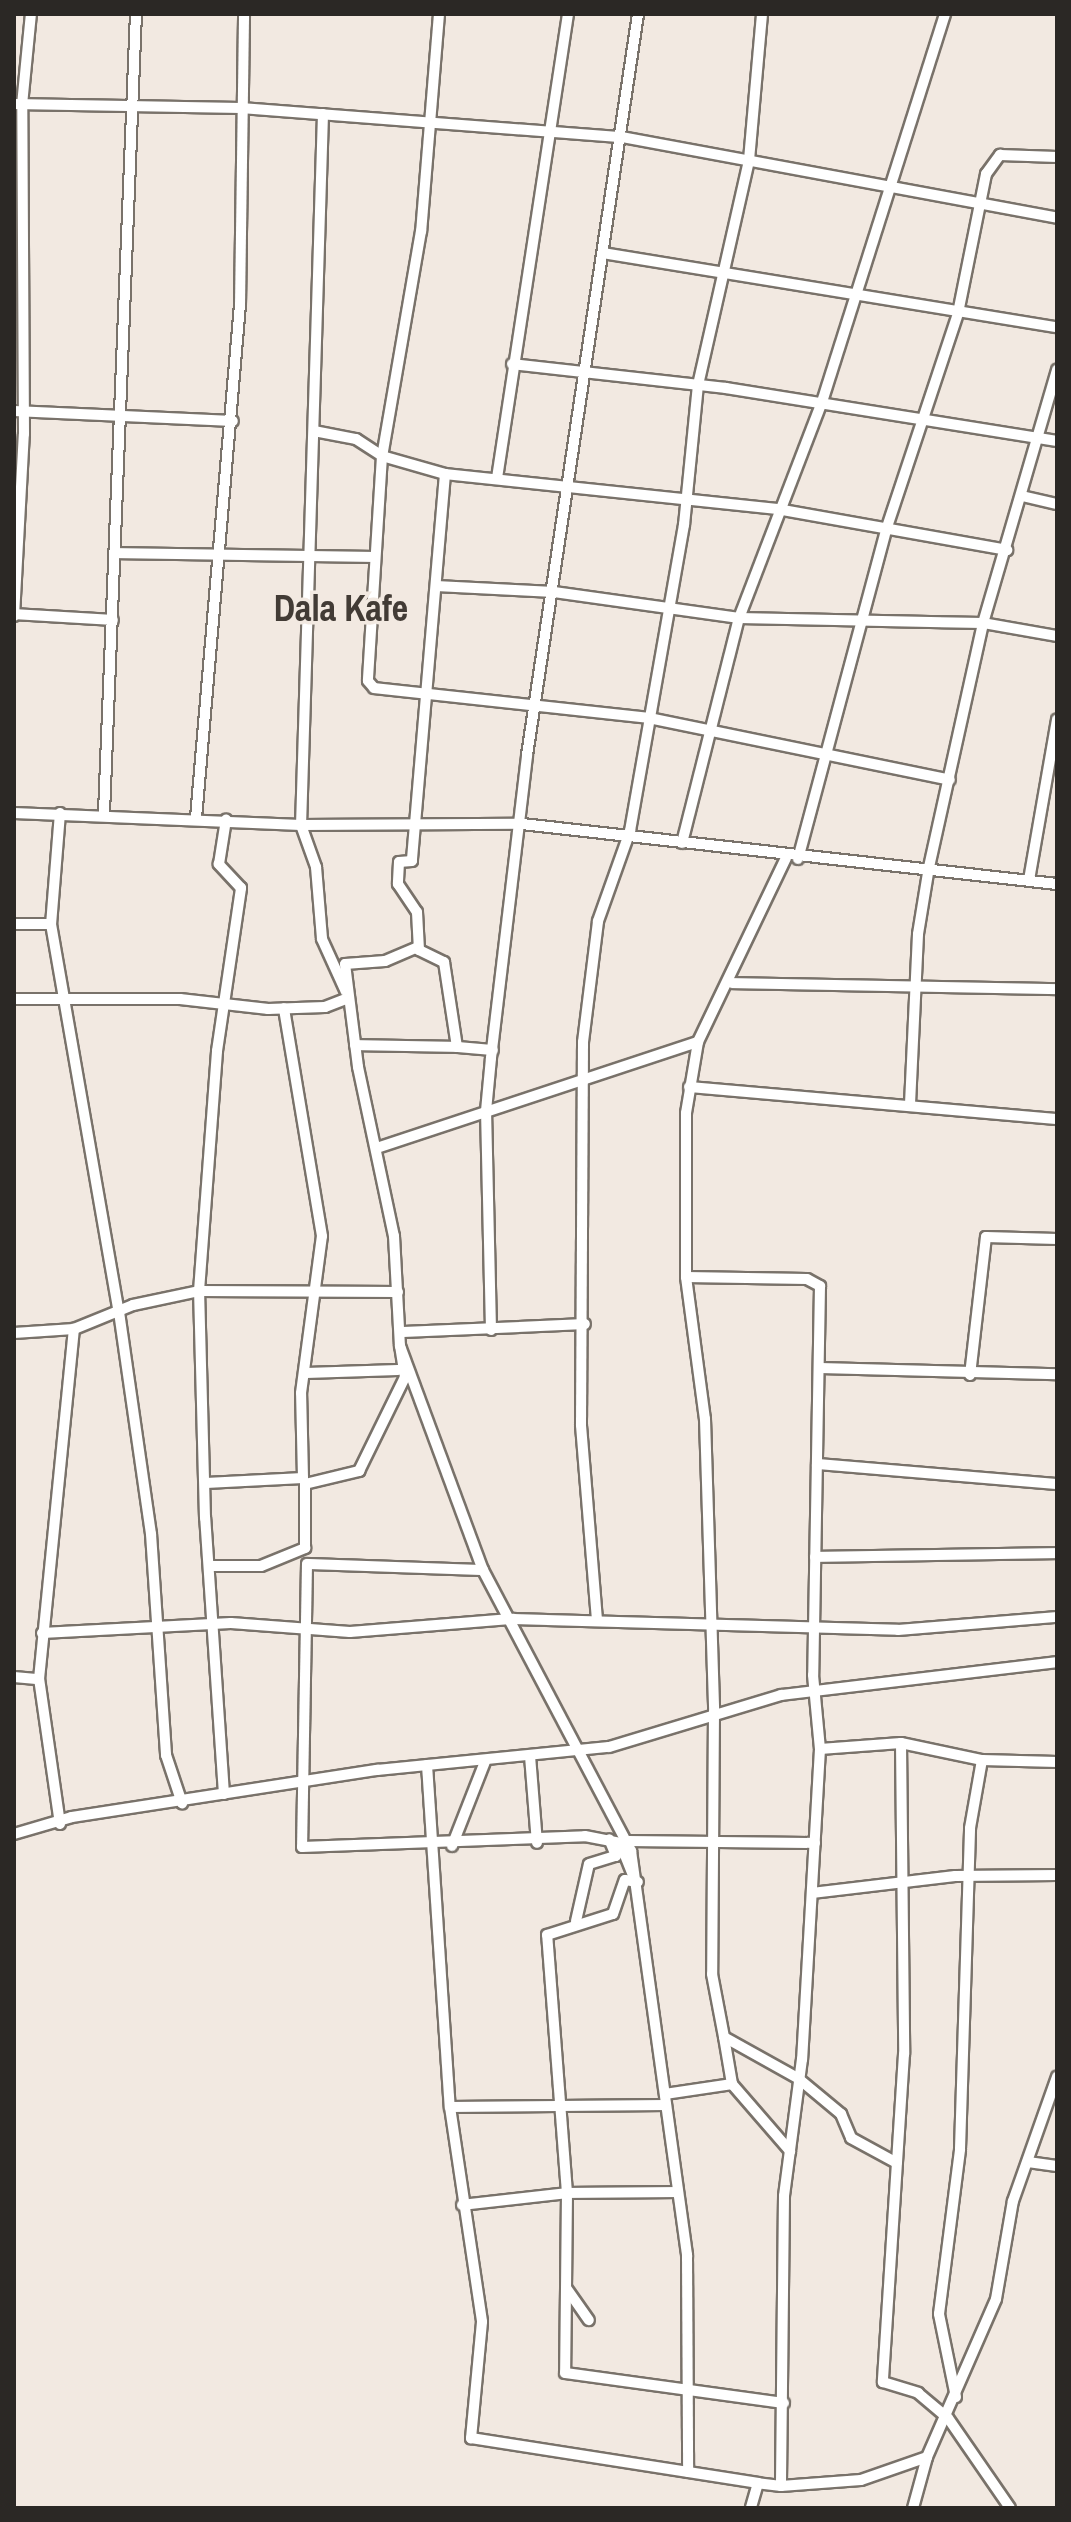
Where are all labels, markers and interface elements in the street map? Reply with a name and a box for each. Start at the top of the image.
district label: Dala Kafe [274,587,408,631]

